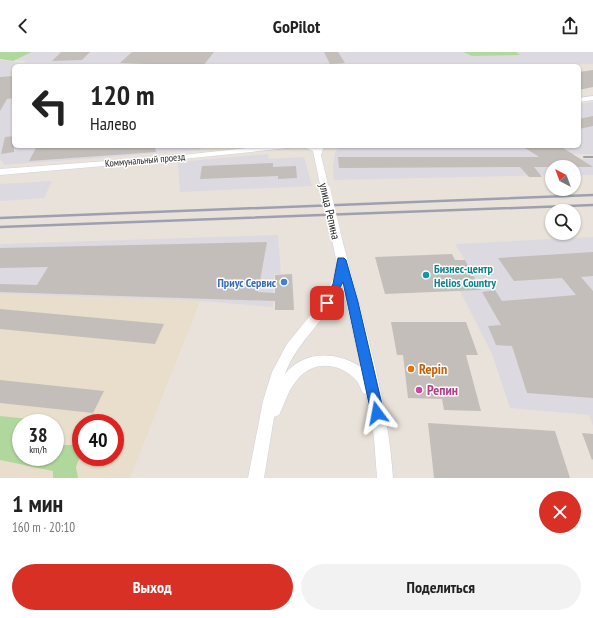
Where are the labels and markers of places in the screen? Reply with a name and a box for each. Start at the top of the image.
place label: Бизнес-центр Helios Country [434,261,496,290]
marker: Бизнес-центр Helios Country [421,270,431,280]
place label: Приус Сервис [218,275,277,290]
marker: Приус Сервис [279,277,289,287]
pin [310,286,344,320]
place label: Repin [419,360,447,378]
marker: Repin [406,364,416,374]
place label: Репин [427,381,458,399]
marker: Репин [414,385,424,395]

